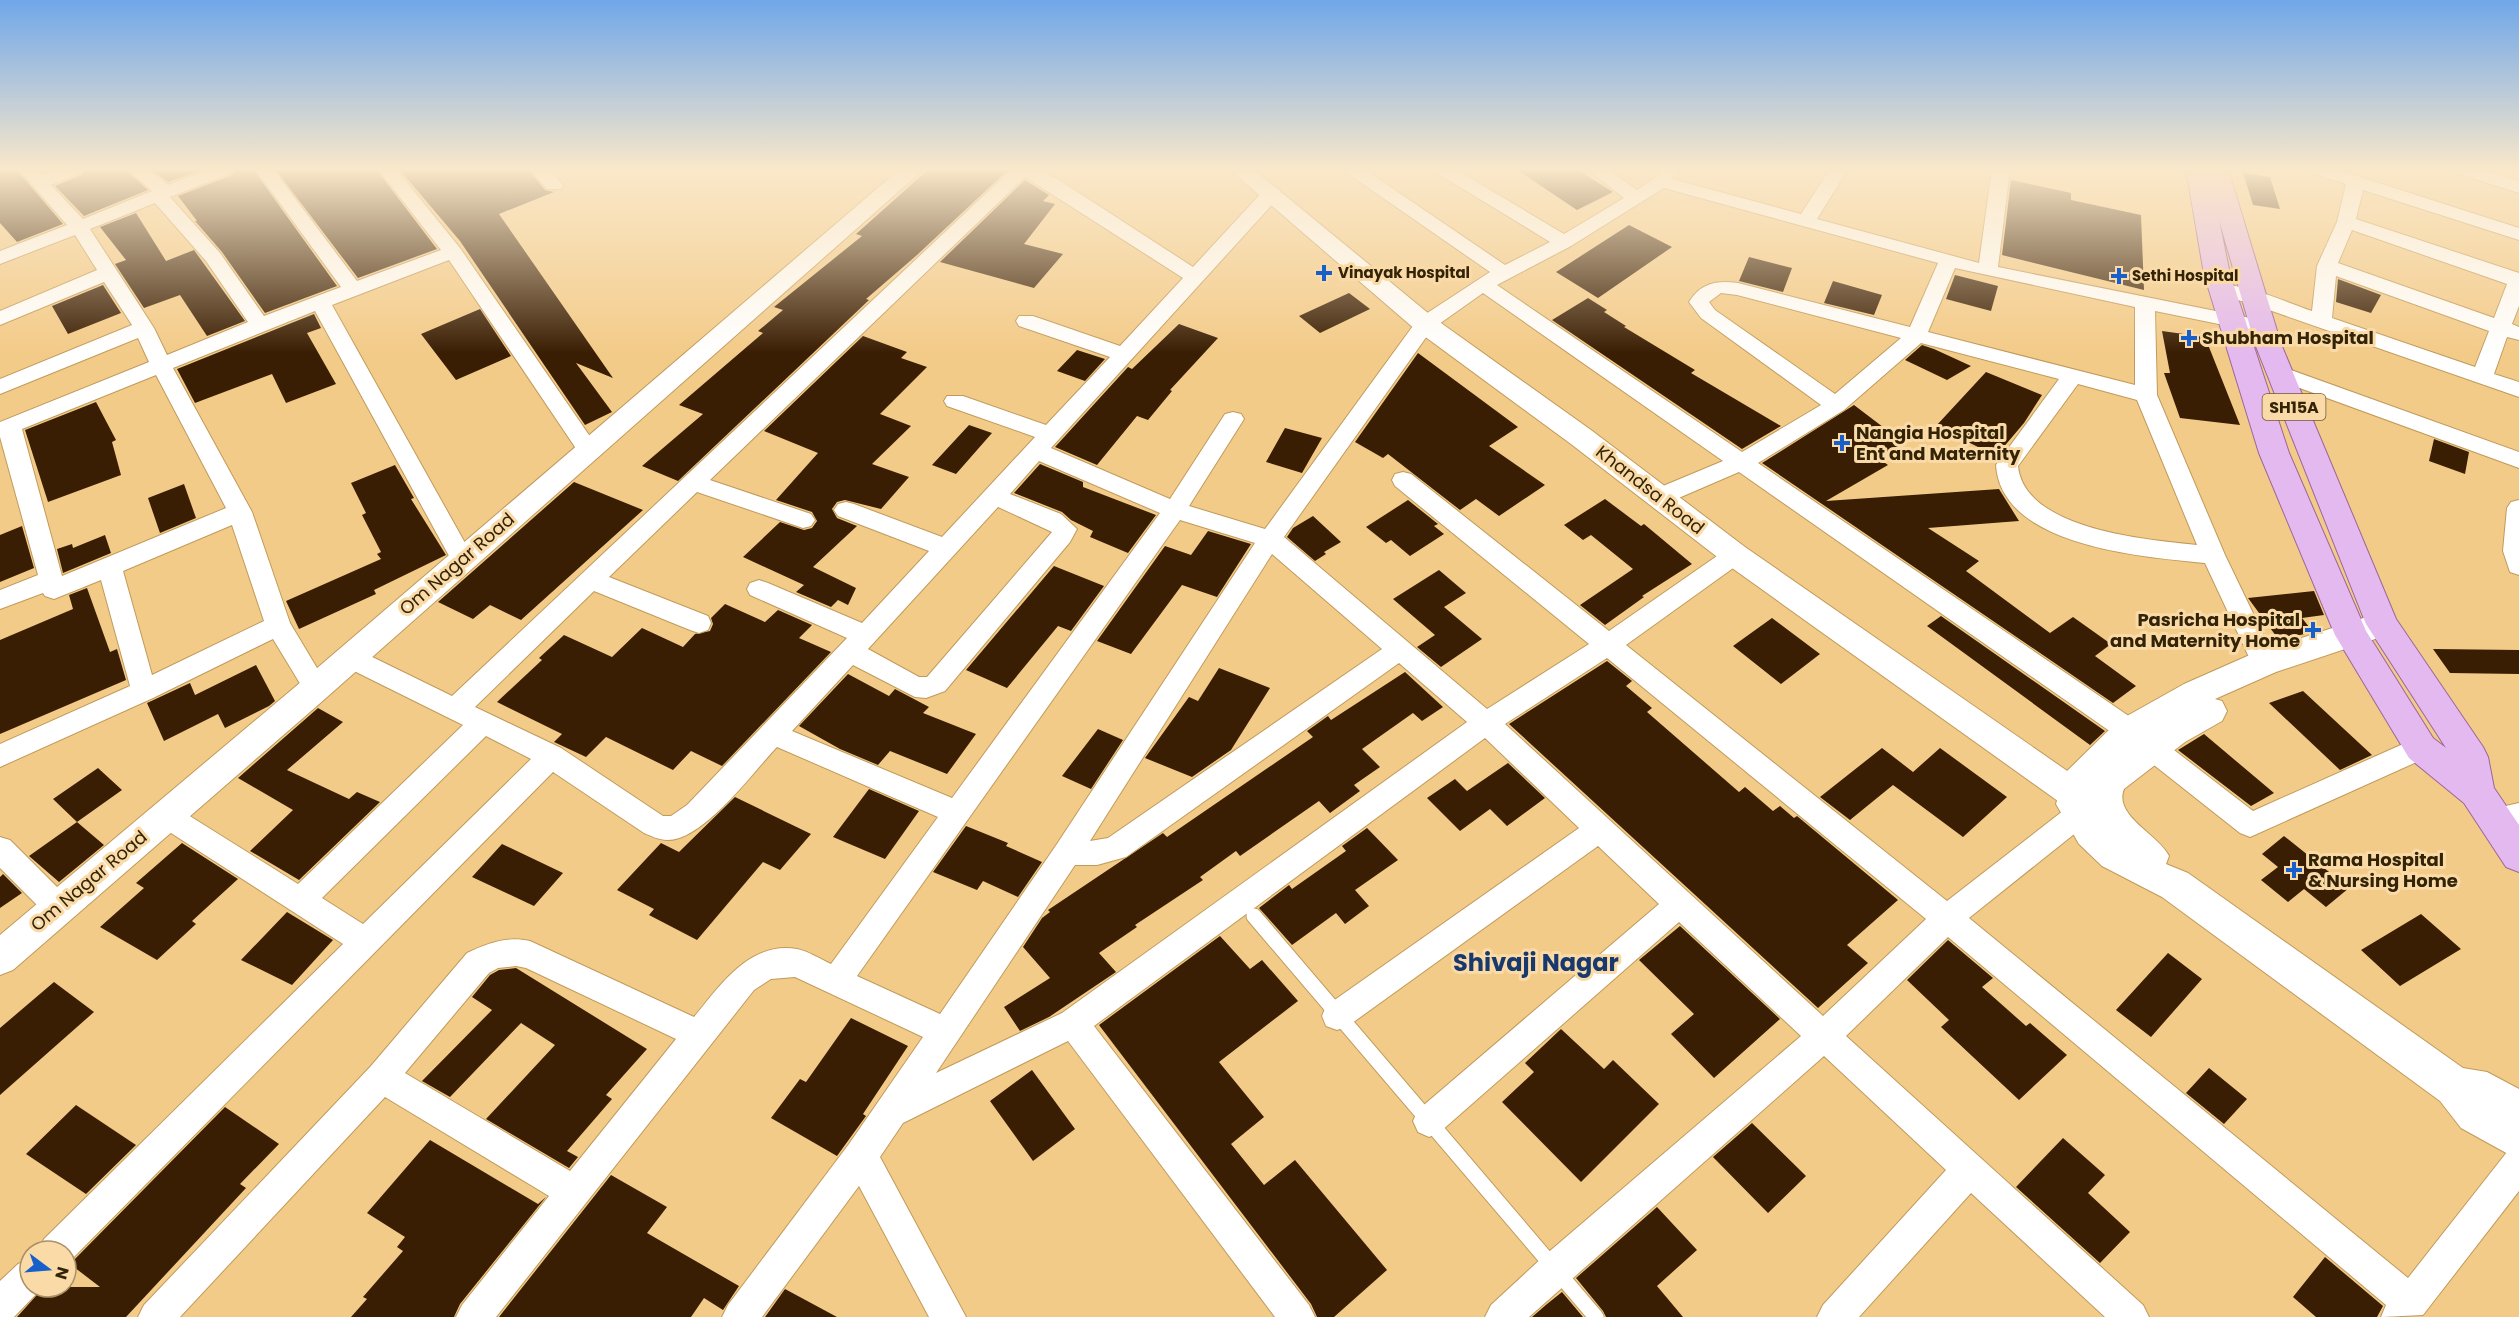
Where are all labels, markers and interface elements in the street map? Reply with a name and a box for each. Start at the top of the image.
place label: Vinayak Hospital [1338,262,1470,283]
marker: Vinayak Hospital [1315,264,1333,282]
place label: Sethi Hospital [2132,265,2238,286]
marker: Sethi Hospital [2110,267,2128,285]
place label: Shubham Hospital [2202,325,2374,350]
marker: Shubham Hospital [2180,329,2198,347]
road number: SH15A [2262,394,2326,420]
place label: Nangia Hospital Ent and Maternity [1856,420,2021,466]
marker: Nangia Hospital Ent and Maternity [1833,434,1851,452]
street label: Khandsa Road [1591,439,1710,540]
street label: Om Nagar Road [394,507,520,621]
place label: Pasricha Hospital and Maternity Home [2110,607,2300,653]
marker: Pasricha Hospital and Maternity Home [2304,621,2322,639]
street label: Om Nagar Road [25,824,152,937]
place label: Rama Hospital & Nursing Home [2308,847,2458,893]
marker: Rama Hospital & Nursing Home [2285,861,2303,879]
district label: Shivaji Nagar [1453,946,1619,979]
north arrow [18,1239,78,1299]
text: N [49,1264,75,1282]

